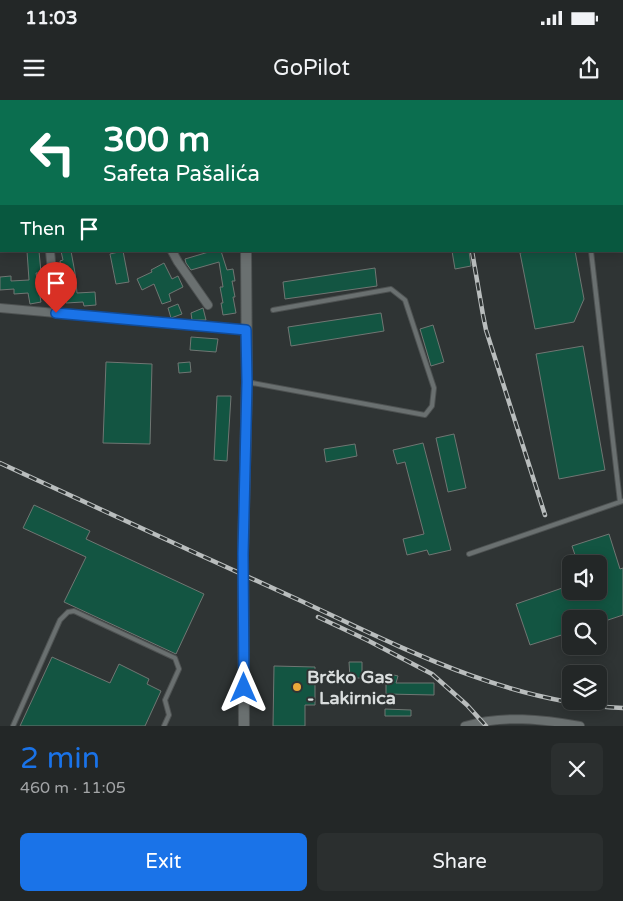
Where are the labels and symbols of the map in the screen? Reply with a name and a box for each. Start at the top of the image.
pin [35,262,77,313]
position arrow [217,661,269,713]
place label: Brčko Gas - Lakirnica [307,666,396,709]
marker: Brčko Gas - Lakirnica [291,681,303,693]

